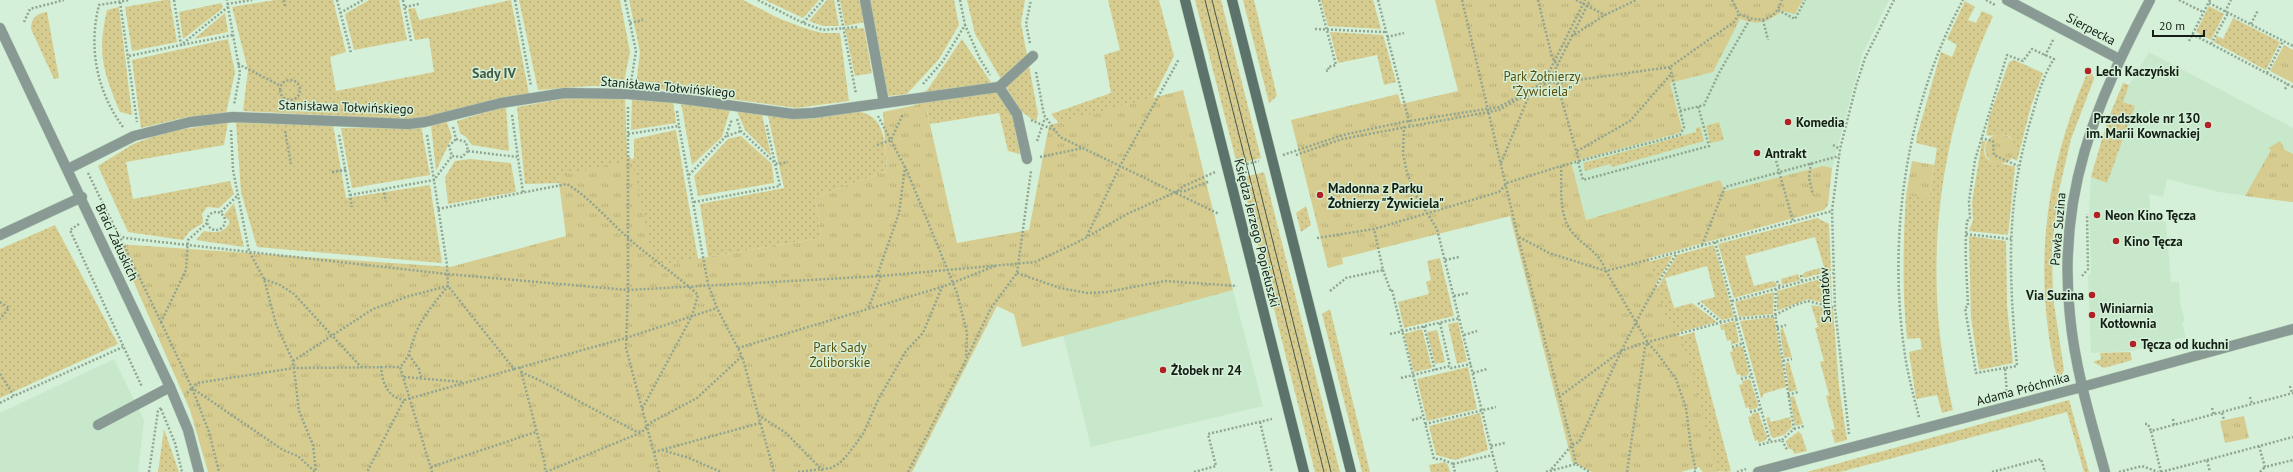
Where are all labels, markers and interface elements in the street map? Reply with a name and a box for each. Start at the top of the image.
street label: Sierpecka [2063,9,2119,49]
scale bar [2153,12,2204,38]
text: 20 m [2159,18,2185,33]
place label: Lech Kaczyński [2096,63,2179,80]
district label: Sady IV [472,64,517,82]
marker: Lech Kaczyński [2083,66,2093,76]
park label: Park Żołnierzy "Żywiciela" [1503,68,1581,100]
street label: Stanisława Tołwińskiego [600,73,736,101]
street label: Stanisława Tołwińskiego [278,96,414,118]
place label: Przedszkole nr 130 im. Marii Kownackiej [2086,110,2200,142]
place label: Komedia [1796,114,1844,131]
marker: Komedia [1783,117,1793,127]
marker: Przedszkole nr 130 im. Marii Kownackiej [2203,120,2213,130]
place label: Antrakt [1765,145,1807,162]
marker: Antrakt [1752,148,1762,158]
street label: Księdza Jerzego Popiełuszki [1230,157,1284,309]
place label: Madonna z Parku Żołnierzy "Żywiciela" [1328,180,1444,212]
marker: Madonna z Parku Żołnierzy "Żywiciela" [1315,190,1325,200]
street label: Pawła Suzina [2046,192,2070,266]
street label: Braci Załuskich [92,201,142,283]
place label: Neon Kino Tęcza [2105,207,2196,224]
marker: Neon Kino Tęcza [2092,210,2102,220]
place label: Kino Tęcza [2124,233,2183,250]
marker: Kino Tęcza [2111,236,2121,246]
street label: Sarmatów [1815,266,1835,323]
place label: Via Suzina [2025,287,2084,304]
marker: Via Suzina [2087,290,2097,300]
place label: Winiarnia Kotłownia [2100,300,2156,332]
marker: Winiarnia Kotłownia [2087,310,2097,320]
place label: Tęcza od kuchni [2141,336,2228,353]
park label: Park Sady Żoliborskie [810,339,870,371]
marker: Tęcza od kuchni [2128,339,2138,349]
place label: Żłobek nr 24 [1171,362,1242,379]
marker: Żłobek nr 24 [1158,365,1168,375]
street label: Adama Próchnika [1974,368,2072,410]

